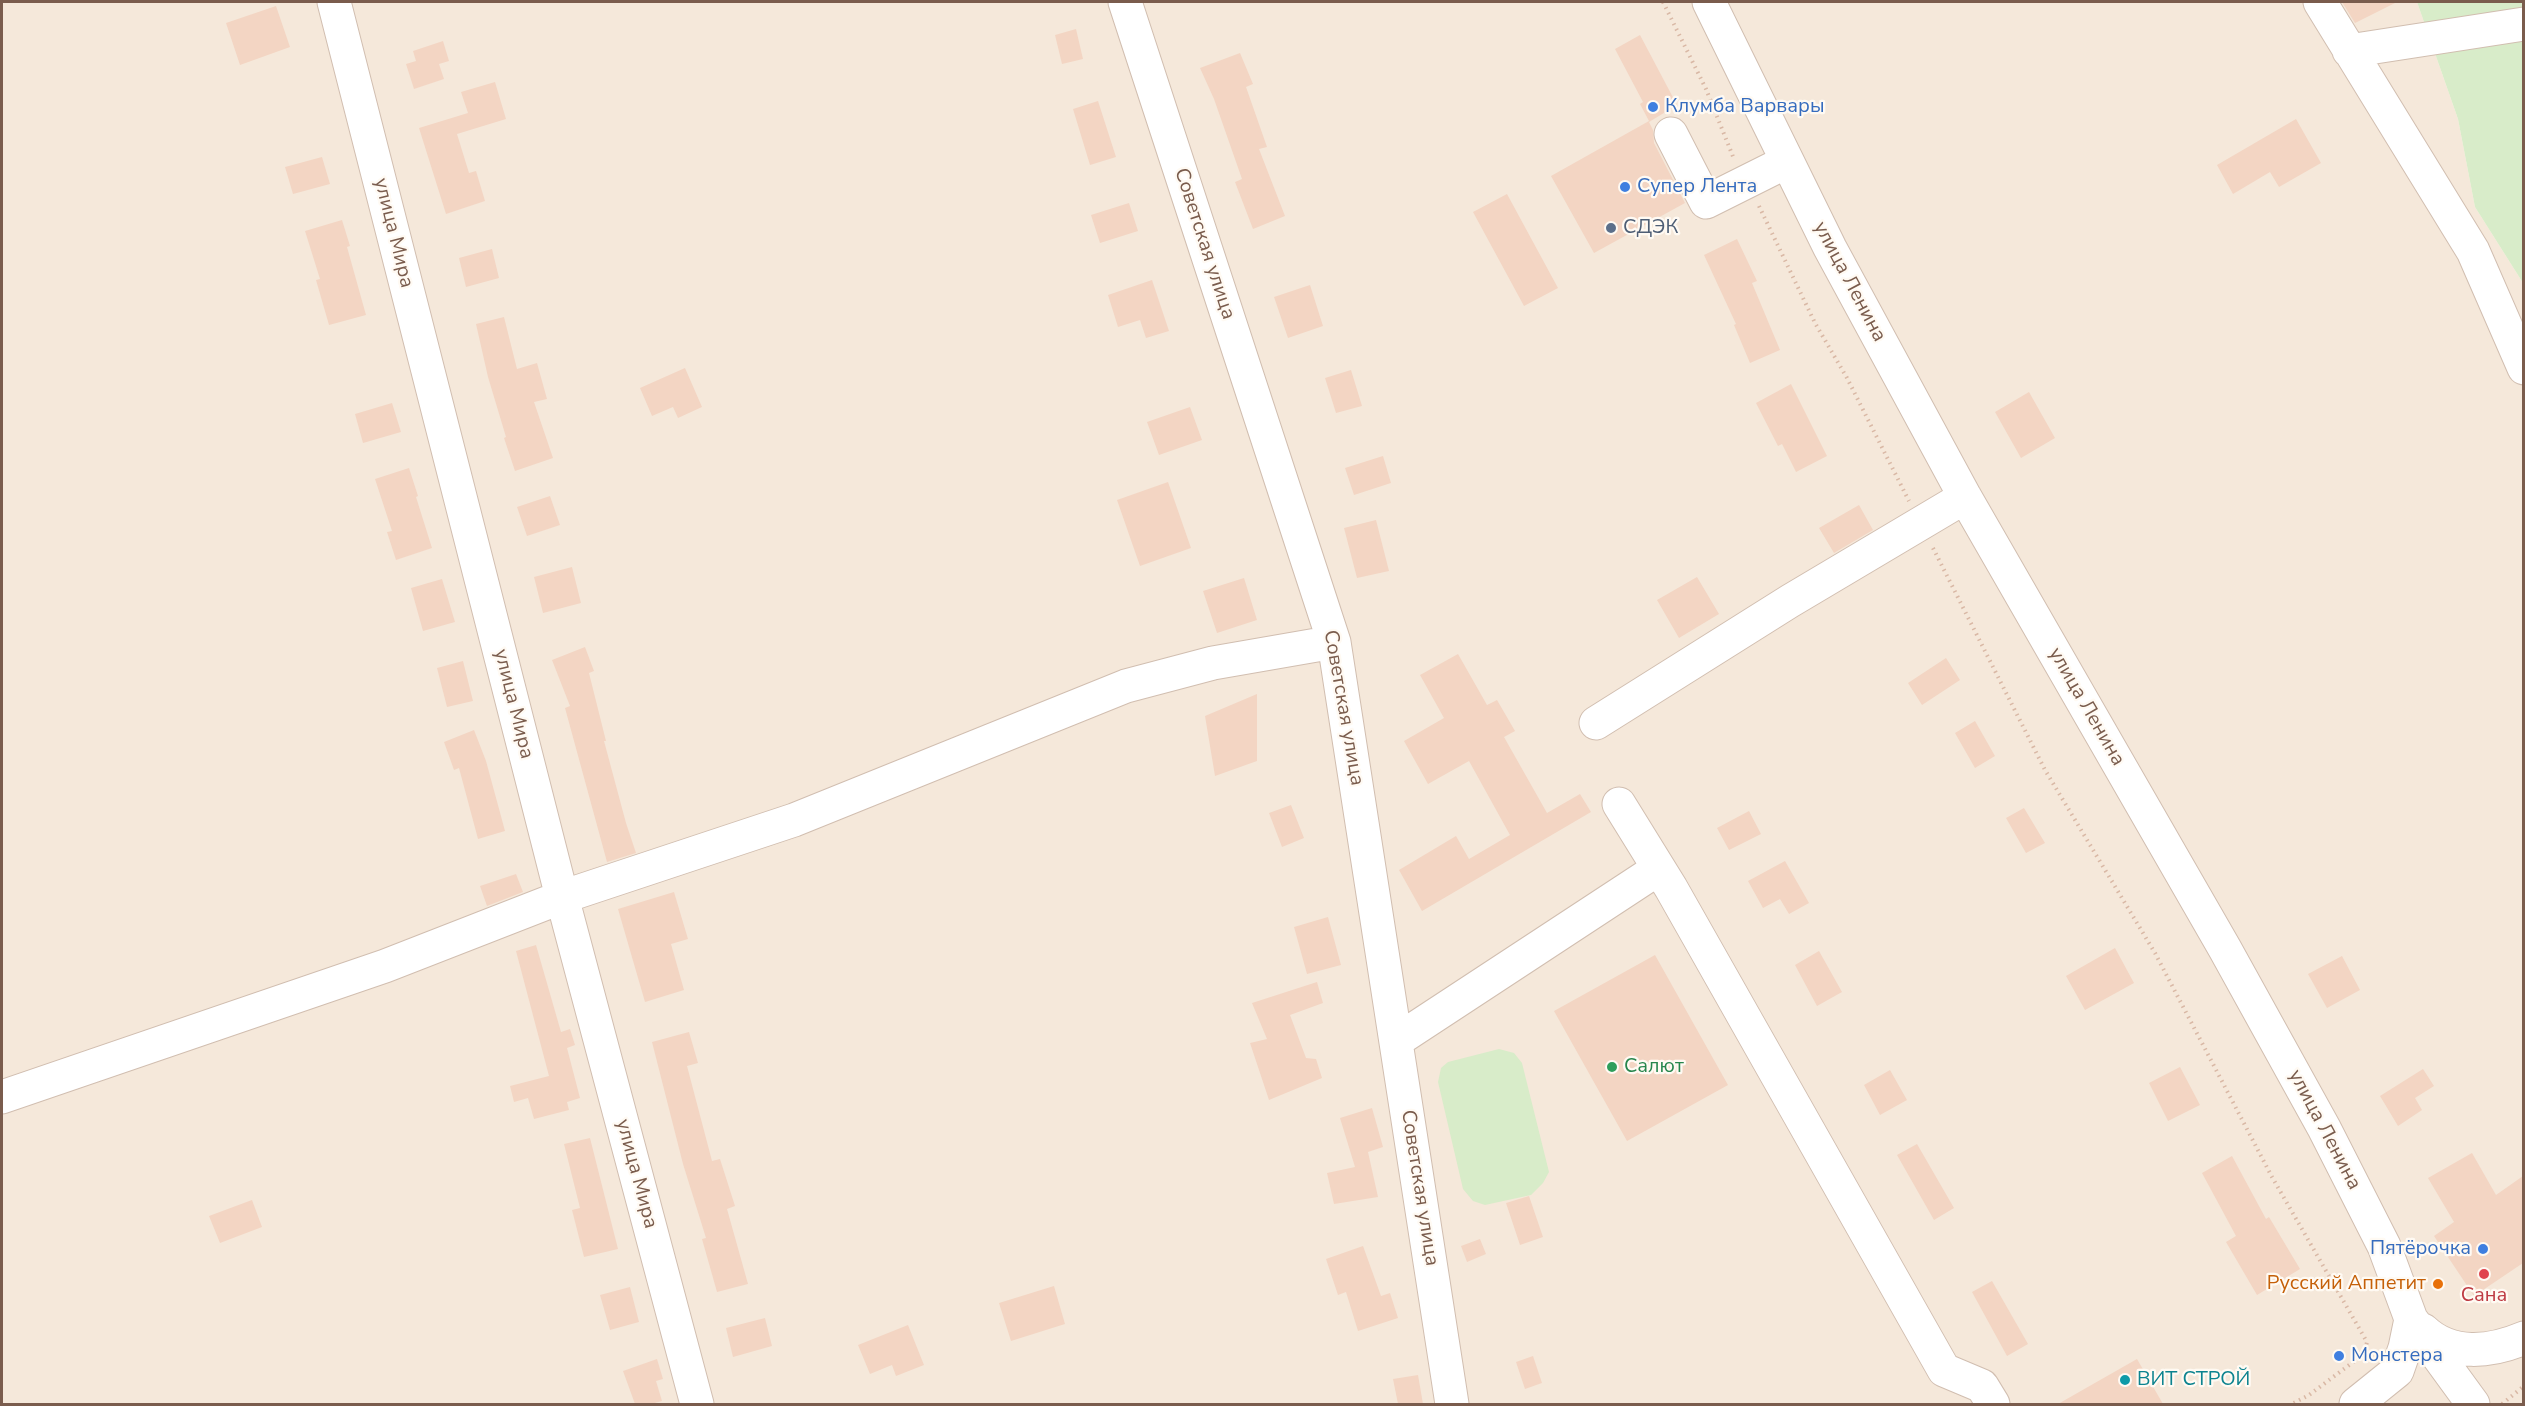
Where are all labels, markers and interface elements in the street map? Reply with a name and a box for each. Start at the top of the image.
place label: Клумба Варвары [1665,95,1825,119]
marker: Клумба Варвары [1646,100,1660,114]
street label: Советская улица [1168,165,1240,323]
place label: Супер Лента [1637,175,1757,199]
street label: улица Мира [368,176,418,290]
marker: Супер Лента [1618,180,1632,194]
place label: СДЭК [1623,216,1678,240]
street label: улица Ленина [1807,218,1891,346]
marker: СДЭК [1604,221,1618,235]
street label: Советская улица [1317,628,1369,788]
street label: улица Ленина [2042,644,2130,770]
street label: улица Мира [488,647,538,761]
place label: Салют [1624,1055,1684,1079]
marker: Салют [1605,1060,1619,1074]
street label: улица Ленина [2282,1066,2366,1194]
street label: Советская улица [1395,1108,1443,1268]
street label: улица Мира [610,1117,662,1231]
place label: Пятёрочка [2370,1237,2471,1261]
marker: Пятёрочка [2476,1242,2490,1256]
marker: Сана [2477,1267,2491,1281]
place label: Русский Аппетит [2267,1272,2426,1296]
marker: Русский Аппетит [2431,1277,2445,1291]
place label: Сана [2461,1284,2507,1308]
place label: Монстера [2351,1344,2443,1368]
marker: Монстера [2332,1349,2346,1363]
place label: ВИТ СТРОЙ [2137,1368,2250,1392]
marker: ВИТ СТРОЙ [2118,1373,2132,1387]

